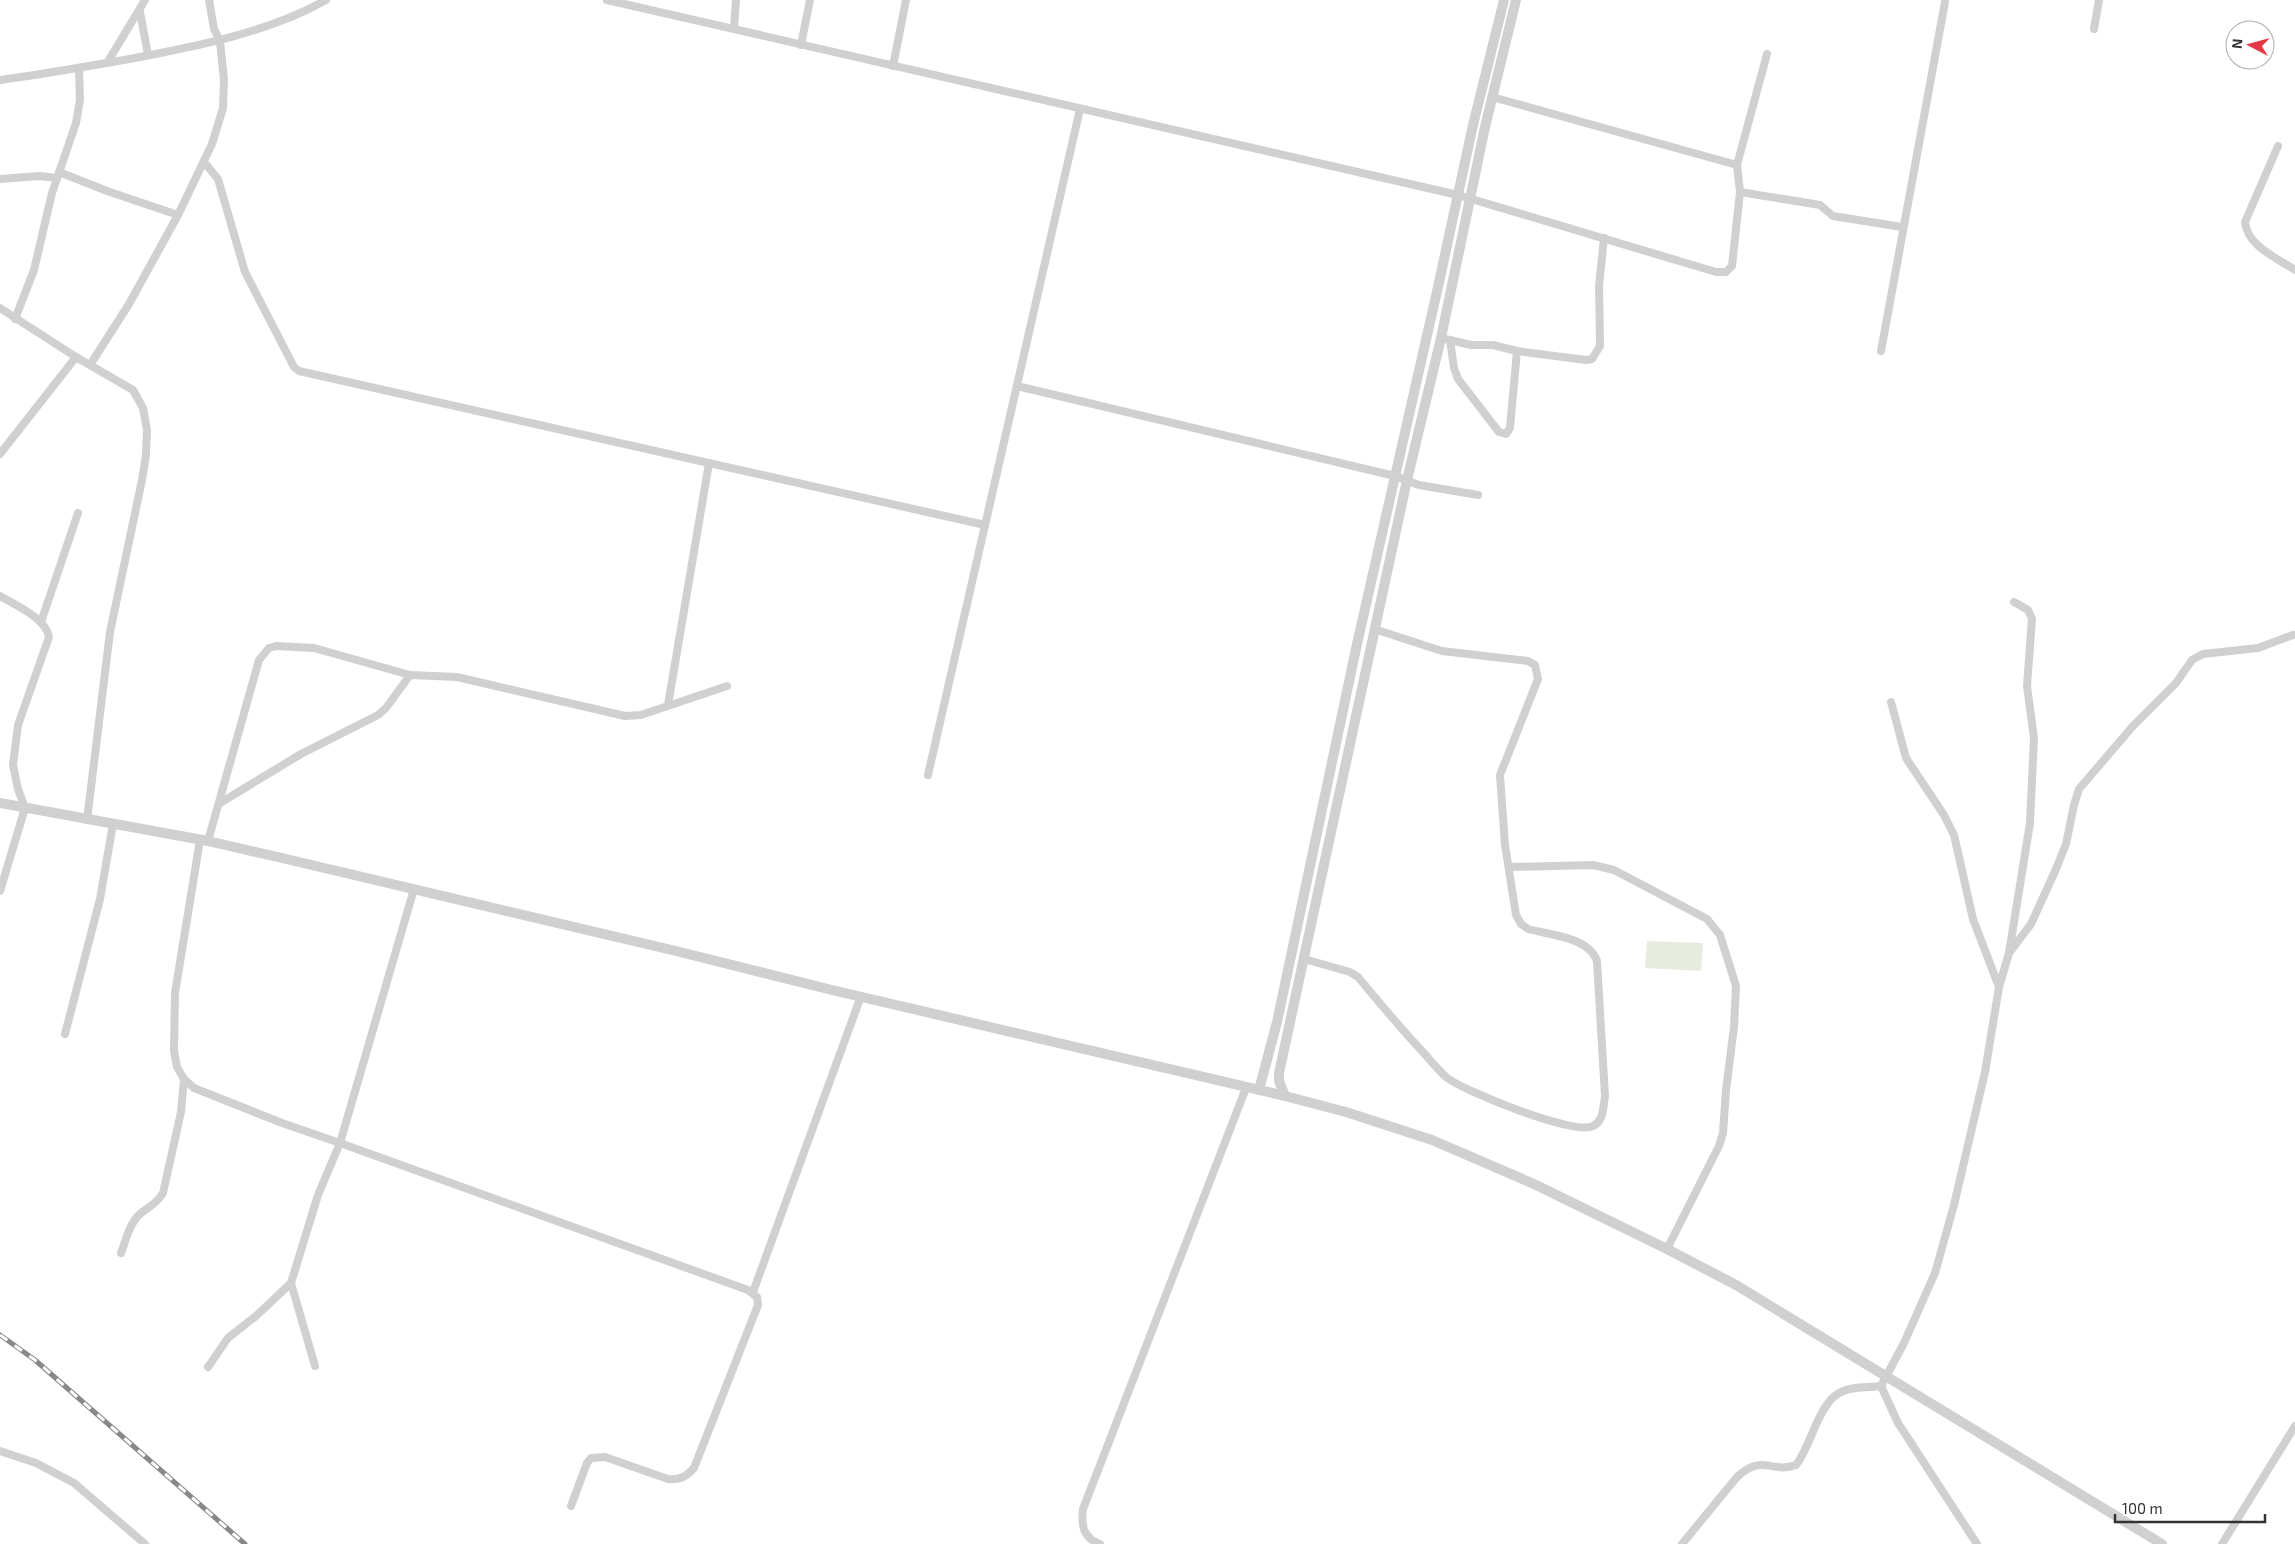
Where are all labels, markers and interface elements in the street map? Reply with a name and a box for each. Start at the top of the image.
north arrow [2225,20,2275,70]
text: N [2228,38,2246,50]
scale bar [2115,1492,2265,1524]
text: 100 m [2122,1499,2163,1517]

